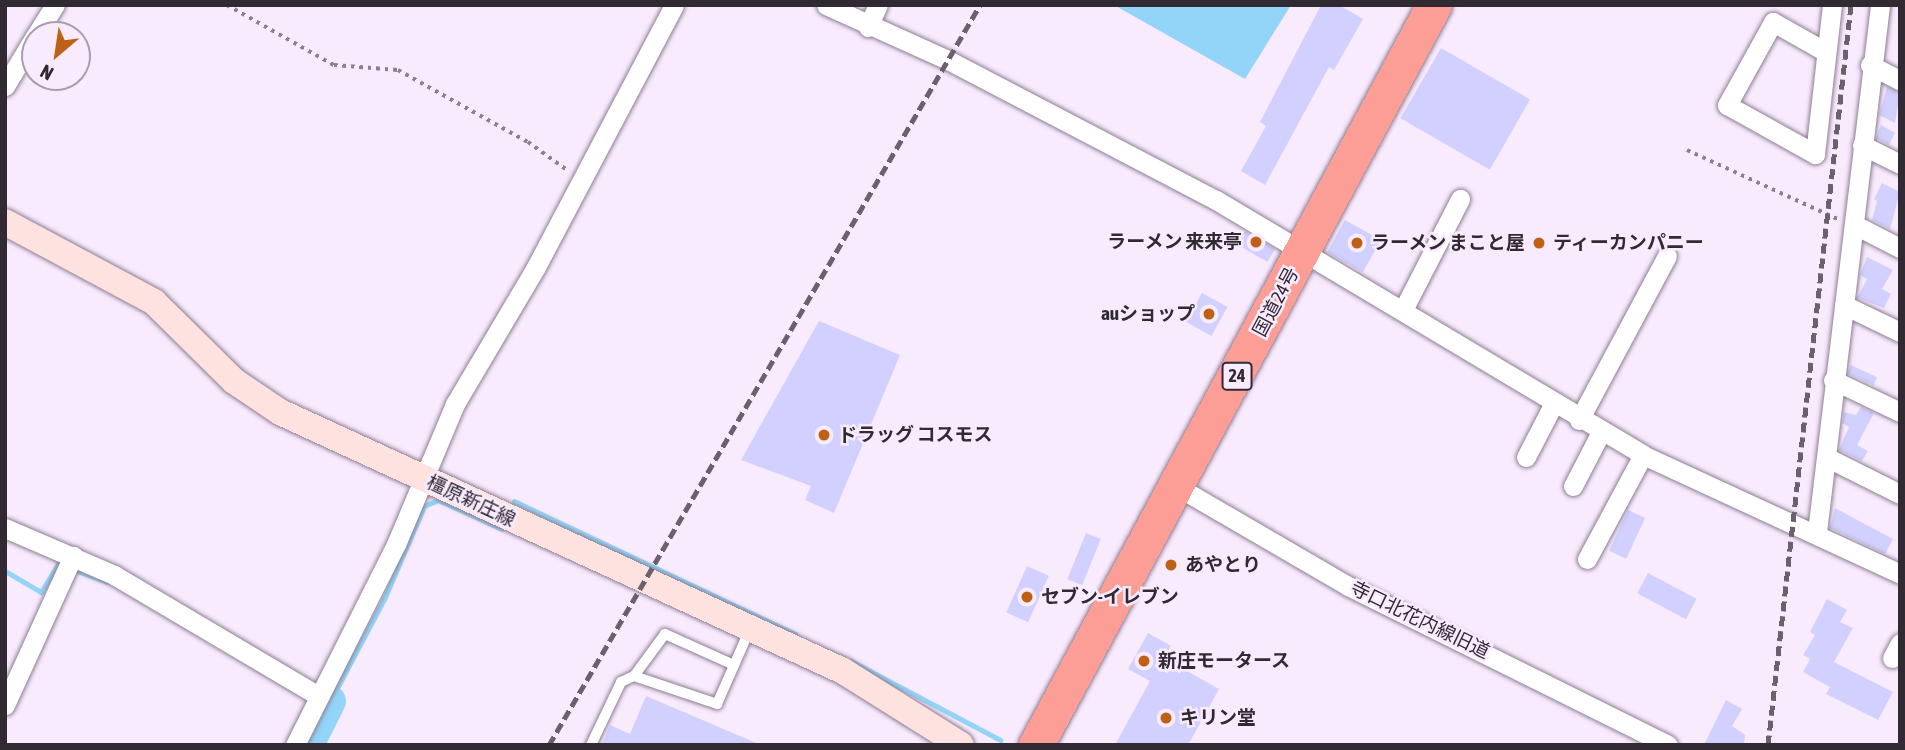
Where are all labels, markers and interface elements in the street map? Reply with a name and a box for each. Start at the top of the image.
north arrow [21,21,91,91]
text: N [37,60,57,85]
place label: ラーメン 来来亭 [1106,231,1242,253]
place label: ラーメン まこと屋 [1371,232,1526,254]
place label: ティーカンパニー [1553,232,1705,254]
marker: ラーメン 来来亭 [1248,234,1264,250]
marker: ラーメン まこと屋 [1349,235,1365,251]
marker: ティーカンパニー [1531,235,1547,251]
street label: 国道24号 [1248,264,1304,340]
place label: auショップ [1101,303,1195,325]
marker: auショップ [1201,306,1217,322]
road number: 24 [1221,362,1253,390]
place label: ドラッグ コスモス [838,424,993,446]
marker: ドラッグ コスモス [816,427,832,443]
street label: 橿原新庄線 [423,471,519,531]
place label: あやとり [1185,554,1261,576]
marker: あやとり [1163,557,1179,573]
street label: 寺口北花内線旧道 [1347,576,1493,664]
place label: セブン-イレブン [1041,586,1179,608]
marker: セブン-イレブン [1019,589,1035,605]
place label: 新庄モータース [1158,650,1291,672]
marker: 新庄モータース [1136,653,1152,669]
place label: キリン堂 [1180,707,1256,729]
marker: キリン堂 [1158,710,1174,726]

